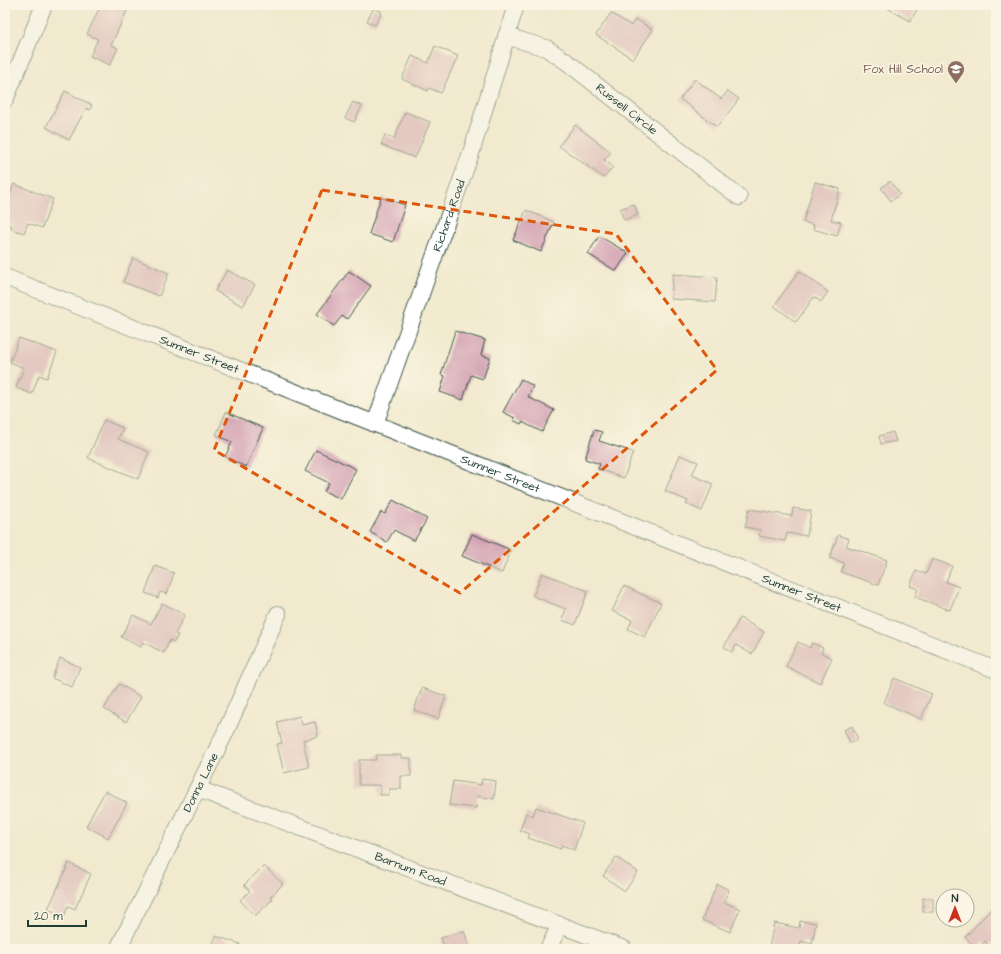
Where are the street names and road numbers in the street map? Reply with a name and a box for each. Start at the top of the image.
street label: Russell Circle [592,80,662,139]
street label: Richard Road [429,178,470,254]
street label: Sumner Street [157,331,241,378]
street label: Sumner Street [458,451,543,497]
street label: Sumner Street [759,570,844,617]
street label: Donna Lane [179,749,223,815]
street label: Barnum Road [372,848,448,890]

